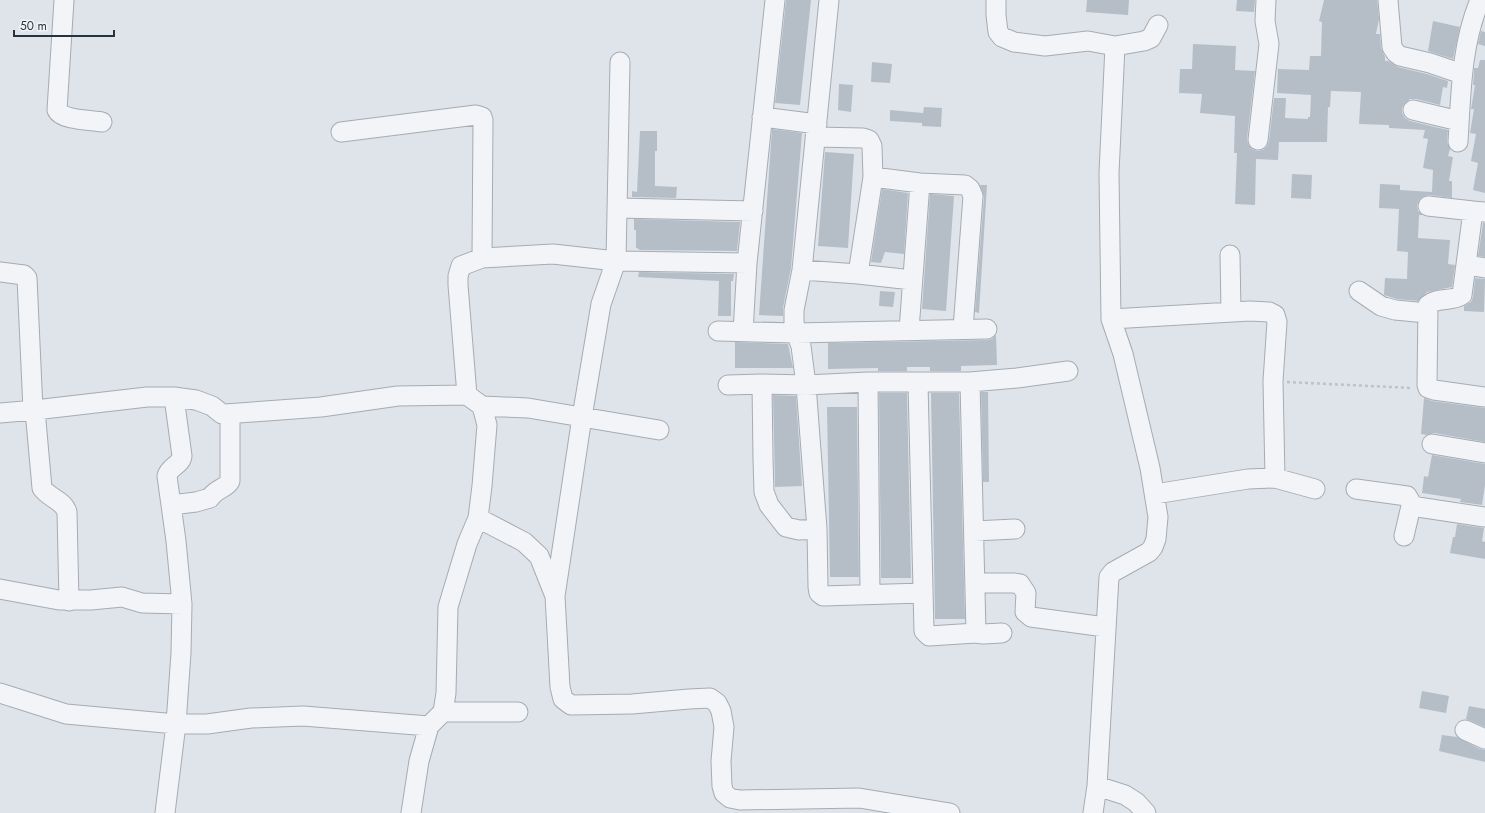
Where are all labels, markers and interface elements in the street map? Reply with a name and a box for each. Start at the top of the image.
scale bar [14,12,114,38]
text: 50 m [20,17,47,35]

